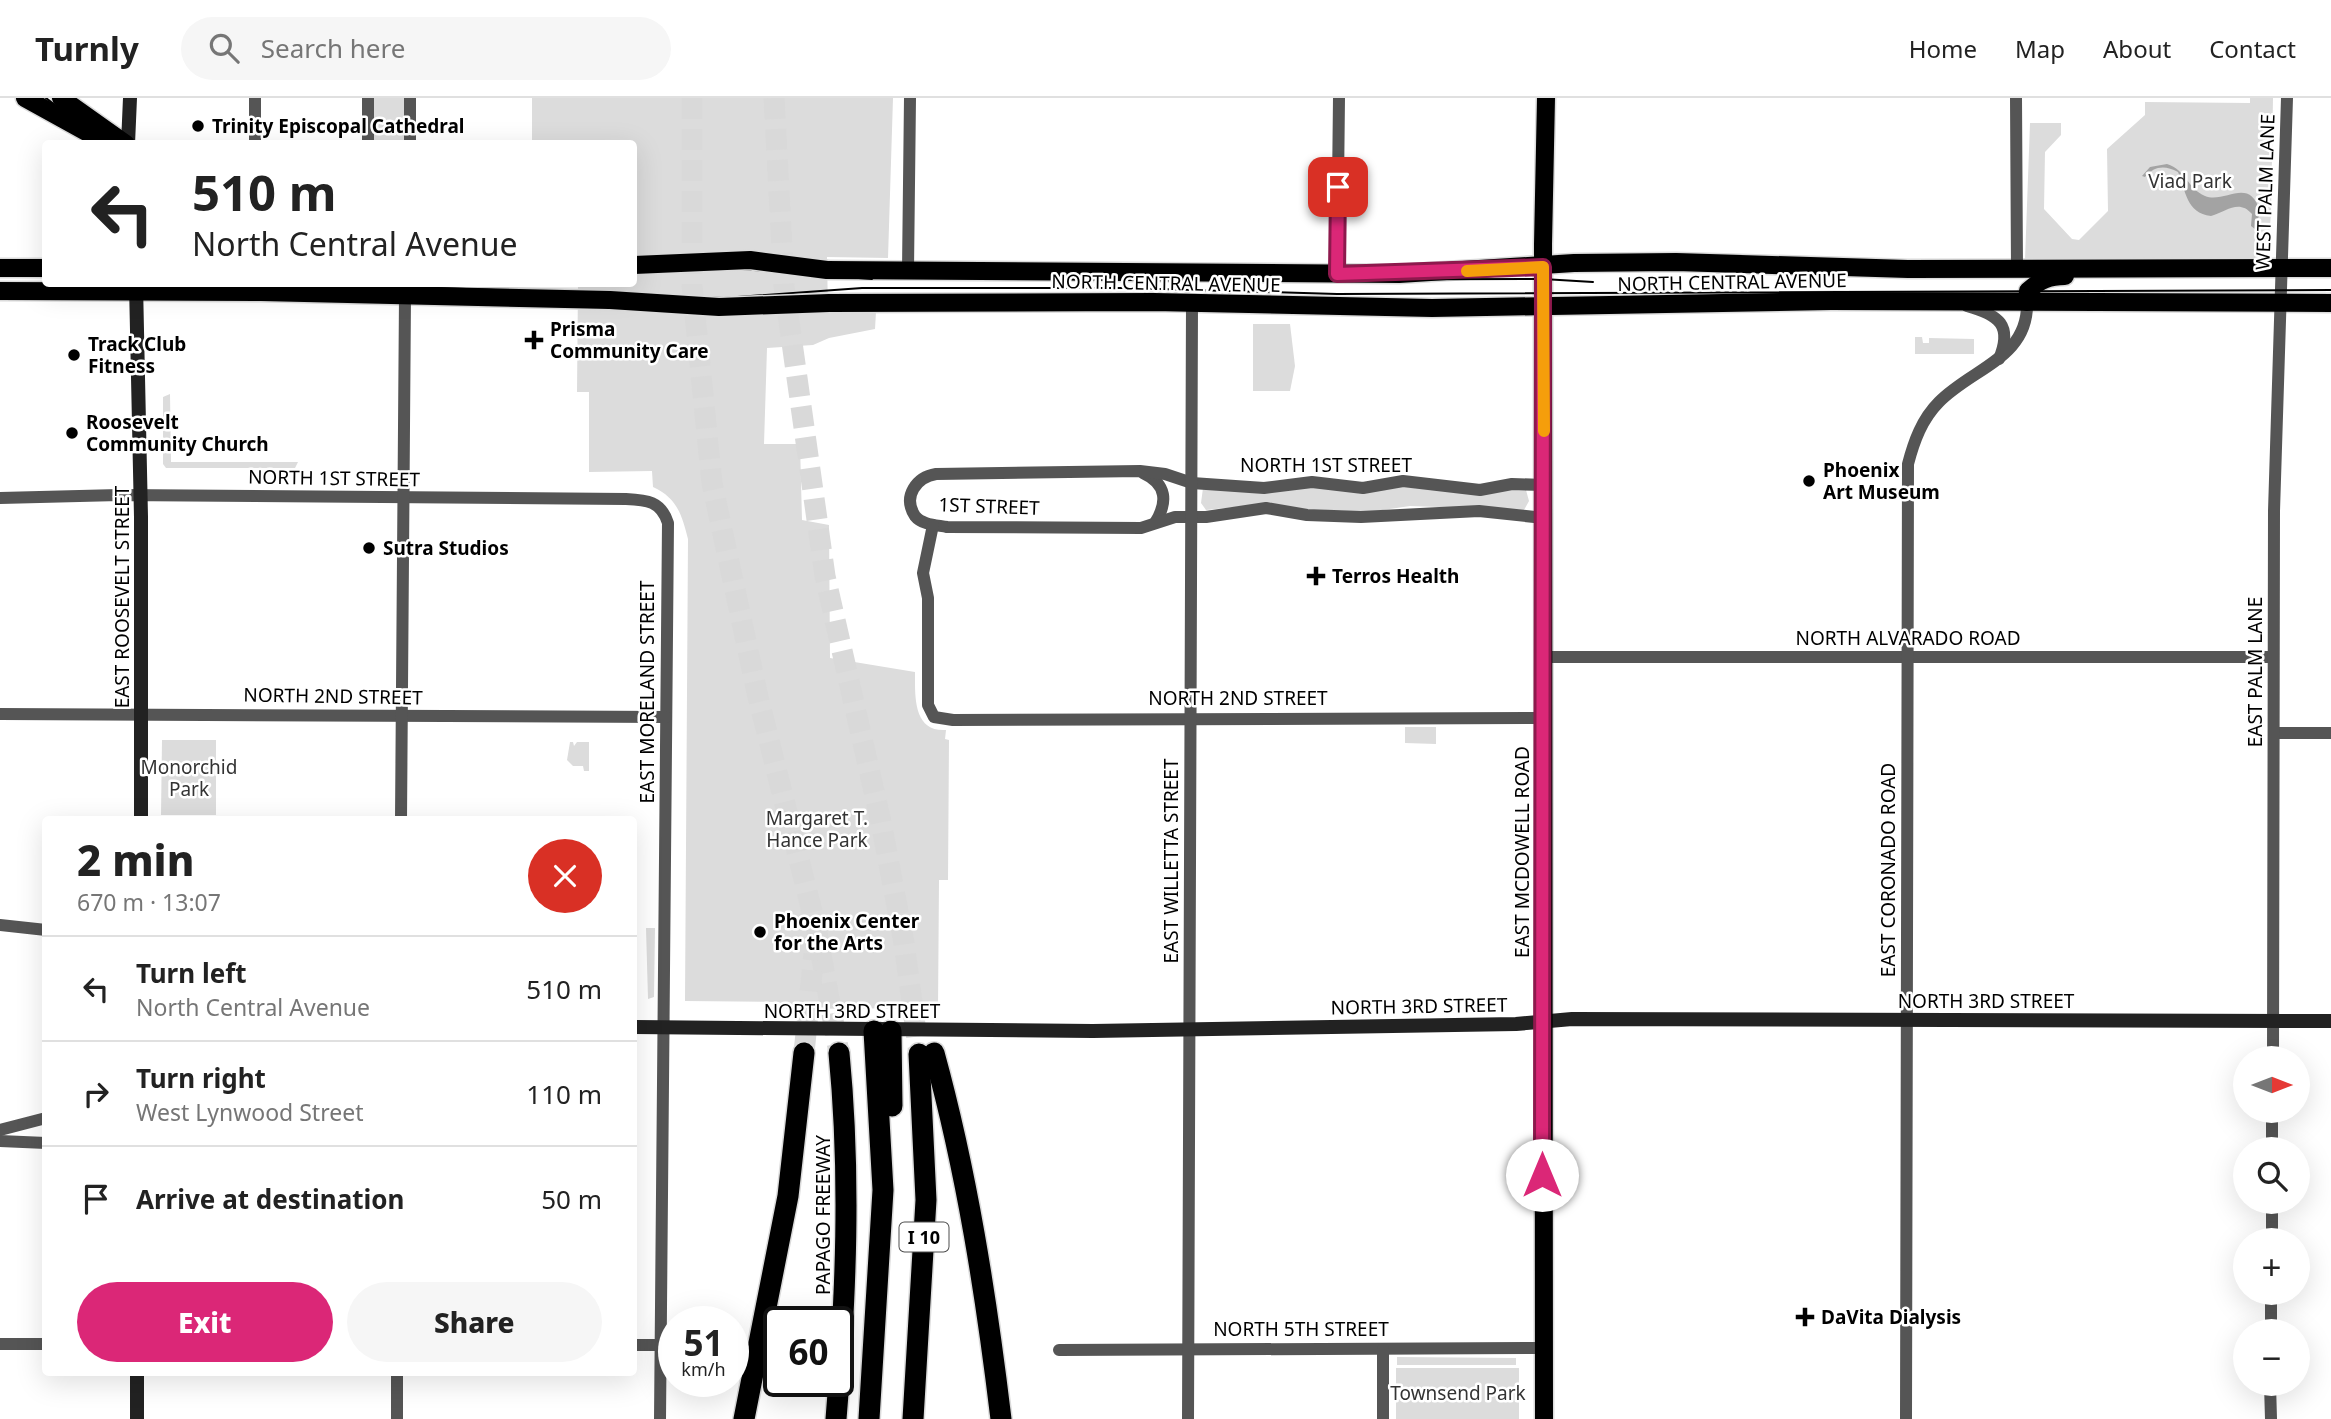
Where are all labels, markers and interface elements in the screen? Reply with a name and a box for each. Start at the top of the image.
search box [181,17,671,80]
text: Turnly [35,26,139,71]
icon: search [205,29,243,67]
text: Search here [261,30,405,66]
text: Home [1909,32,1977,65]
text: Map [2015,32,2065,65]
text: About [2103,32,2171,65]
text: Contact [2209,32,2296,65]
place label: Trinity Episcopal Cathedral [212,113,464,139]
street label: WEST PALM LANE [2249,114,2281,270]
marker: Trinity Episcopal Cathedral [190,118,206,134]
pin [1308,157,1368,217]
text: 510 m [192,159,337,225]
icon: left [77,168,168,259]
icon: arrive [1319,168,1357,206]
park label: Viad Park [2148,168,2232,194]
text: North Central Avenue [192,222,518,265]
street label: NORTH CENTRAL AVENUE [1617,267,1847,297]
street label: NORTH CENTRAL AVENUE [1051,268,1281,298]
place label: Prisma Community Care [550,316,709,364]
marker: Prisma Community Care [524,330,544,350]
place label: Track Club Fitness [88,331,186,379]
marker: Track Club Fitness [66,347,82,363]
place label: Roosevelt Community Church [86,409,269,457]
marker: Roosevelt Community Church [64,425,80,441]
street label: NORTH 1ST STREET [1240,452,1412,478]
place label: Phoenix Art Museum [1823,457,1940,505]
street label: NORTH 1ST STREET [248,464,421,493]
marker: Phoenix Art Museum [1801,473,1817,489]
street label: EAST ROOSEVELT STREET [109,485,135,708]
street label: 1ST STREET [938,491,1041,521]
place label: Sutra Studios [383,535,509,561]
marker: Sutra Studios [361,540,377,556]
place label: Terros Health [1332,563,1459,589]
marker: Terros Health [1306,566,1326,586]
street label: EAST MORELAND STREET [634,580,660,803]
street label: EAST PALM LANE [2242,597,2268,747]
street label: NORTH ALVARADO ROAD [1795,625,2021,651]
street label: NORTH 2ND STREET [243,681,423,711]
street label: NORTH 2ND STREET [1148,685,1328,711]
street label: EAST MCDOWELL ROAD [1509,746,1535,958]
park label: Monorchid Park [141,754,237,802]
street label: EAST WILLETTA STREET [1158,758,1184,964]
street label: EAST CORONADO ROAD [1875,763,1901,977]
park label: Margaret T. Hance Park [766,805,868,853]
text: 2 min [77,831,194,888]
button: close [528,839,602,913]
text: 670 m · 13:07 [77,886,221,918]
place label: Phoenix Center for the Arts [774,908,920,956]
marker: Phoenix Center for the Arts [752,924,768,940]
text: Turn left [136,955,247,991]
icon: left [77,970,115,1008]
text: 510 m [526,971,602,1007]
street label: NORTH 3RD STREET [1898,988,2075,1014]
text: North Central Avenue [136,991,370,1023]
street label: NORTH 3RD STREET [1330,991,1508,1021]
street label: NORTH 3RD STREET [764,998,941,1024]
north arrow [2233,1046,2310,1124]
map controls [2233,1046,2310,1396]
text: Turn right [136,1060,266,1096]
icon: right [77,1075,115,1113]
text: 110 m [526,1076,602,1112]
text: West Lynwood Street [136,1096,363,1128]
street label: PAPAGO FREEWAY [810,1135,836,1295]
button: search [2233,1137,2310,1214]
position arrow [1505,1138,1579,1212]
icon: arrive [77,1180,115,1218]
text: Arrive at destination [136,1181,405,1217]
text: 50 m [541,1181,602,1217]
road number: I 10 [900,1222,948,1252]
button: + [2233,1228,2310,1305]
button: Exit [77,1282,333,1362]
button: Share [347,1282,602,1362]
place label: DaVita Dialysis [1821,1304,1961,1330]
speed limit sign: 60 [763,1306,854,1397]
marker: DaVita Dialysis [1795,1307,1815,1327]
street label: NORTH 5TH STREET [1213,1316,1389,1342]
text: 51 [683,1319,724,1366]
button: − [2233,1319,2310,1396]
text: km/h [681,1357,726,1381]
park label: Townsend Park [1390,1380,1526,1406]

